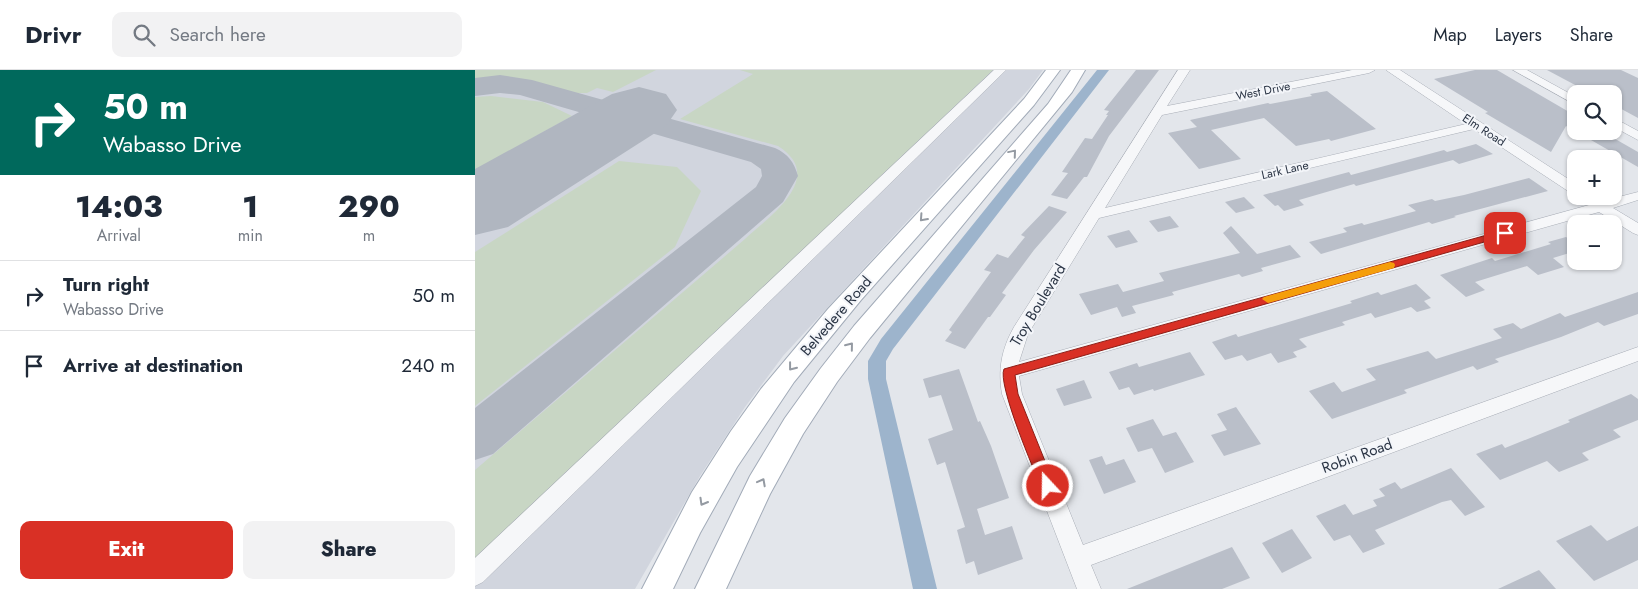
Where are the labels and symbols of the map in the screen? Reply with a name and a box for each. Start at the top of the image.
street label: West Drive [1234,77,1292,105]
street label: Elm Road [1459,109,1509,151]
one-way arrow [1008,150,1016,159]
street label: Lark Lane [1260,156,1310,184]
pin [1484,212,1526,254]
one-way arrow [919,213,928,222]
street label: Troy Boulevard [1005,260,1071,350]
street label: Belvedere Road [795,271,877,361]
one-way arrow [845,343,854,352]
one-way arrow [789,361,798,371]
street label: Robin Road [1319,433,1395,479]
position arrow [1021,459,1073,511]
one-way arrow [756,479,766,488]
one-way arrow [699,497,709,506]

